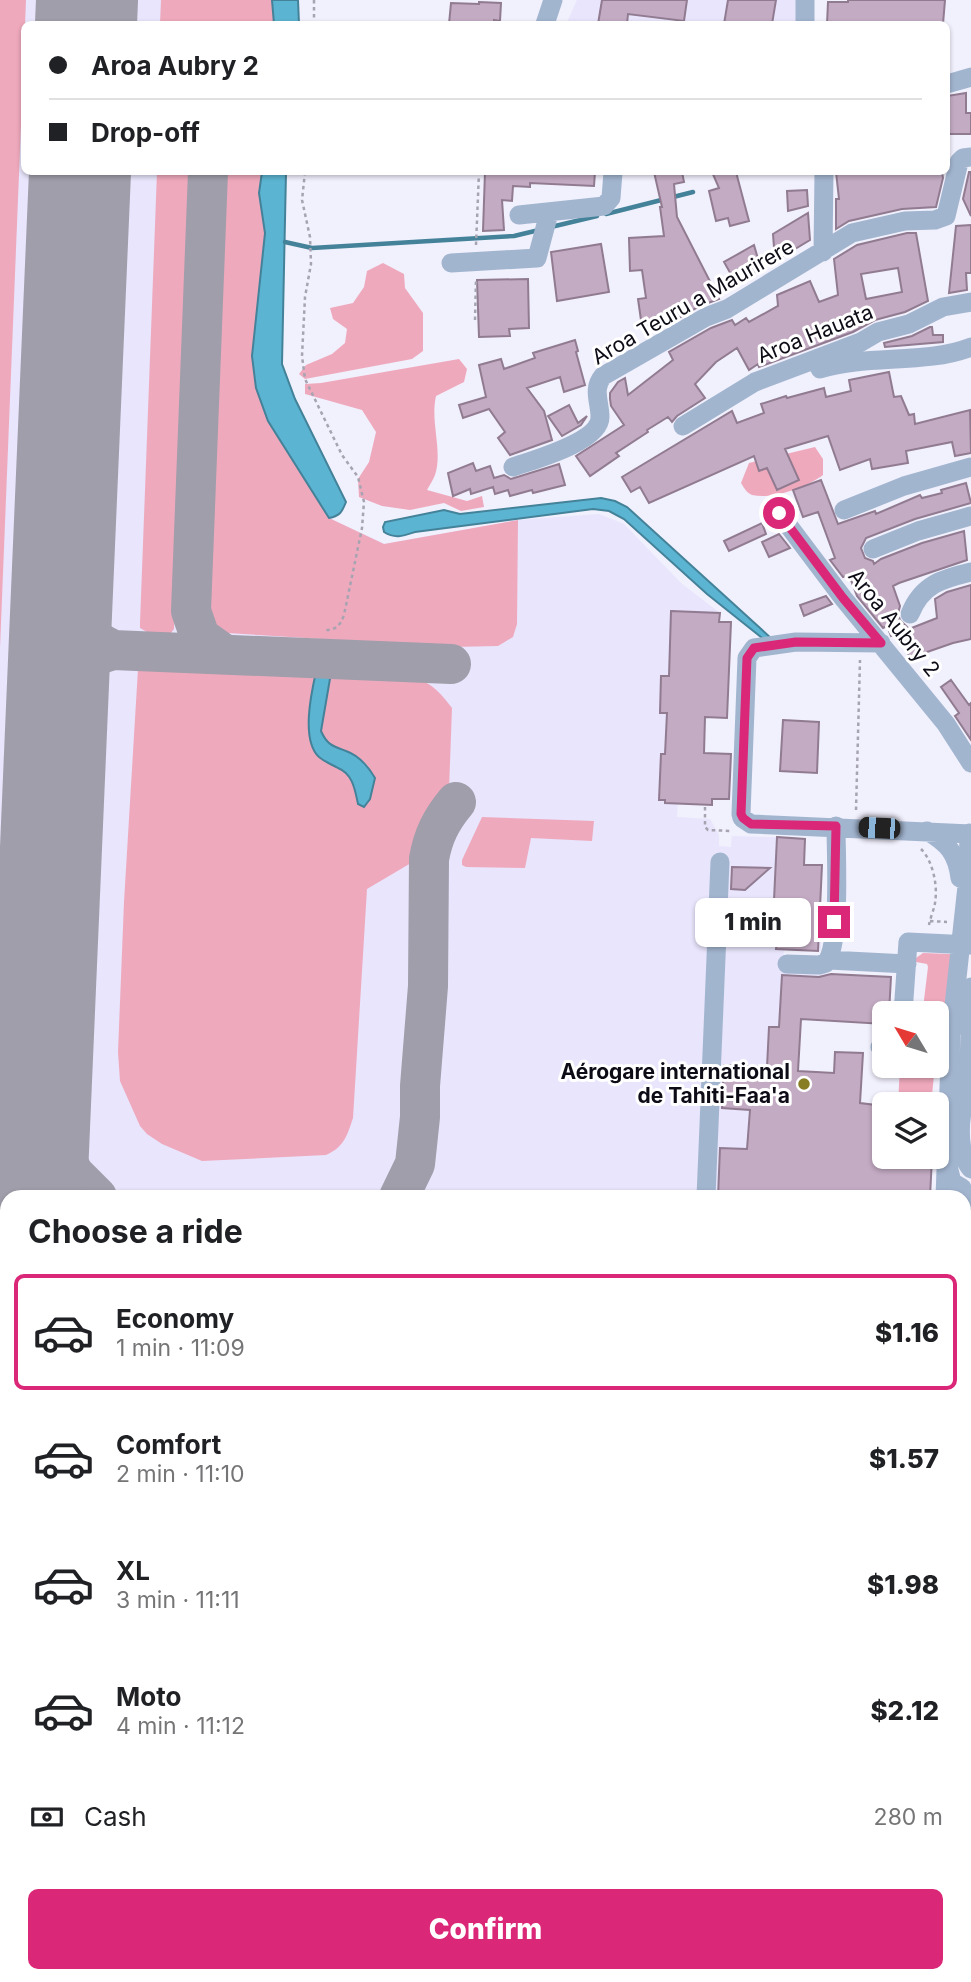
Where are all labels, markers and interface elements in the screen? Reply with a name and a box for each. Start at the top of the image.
text: Aroa Aubry 2 [91,50,259,81]
text: Drop-off [91,117,200,148]
street label: Aroa Teuru a Maurirere [587,233,798,370]
street label: Aroa Hauata [753,299,876,368]
route start [763,497,795,529]
street label: Aroa Aubry 2 [843,564,945,681]
car [858,816,901,840]
callout: 1 min [694,898,810,946]
route end [818,906,850,938]
text: 1 min [724,908,782,936]
north arrow [872,1001,948,1078]
map controls [872,1001,949,1169]
place label: Aérogare international de Tahiti-Faa'a [560,1059,790,1108]
marker: Aérogare international de Tahiti-Faa'a [796,1076,812,1092]
button: layers [872,1092,949,1169]
text: Choose a ride [28,1212,243,1251]
icon: car [32,1301,95,1364]
text: Economy [116,1303,234,1334]
text: $1.16 [875,1317,939,1348]
text: 1 min · 11:09 [116,1334,245,1362]
icon: car [32,1427,95,1490]
text: Comfort [116,1429,221,1460]
text: $1.57 [869,1443,939,1474]
text: 2 min · 11:10 [116,1460,245,1488]
icon: car [32,1553,95,1616]
text: XL [116,1555,150,1586]
text: $1.98 [867,1569,939,1600]
text: 3 min · 11:11 [116,1586,240,1614]
icon: car [32,1679,95,1742]
text: Moto [116,1681,181,1712]
text: $2.12 [870,1695,939,1726]
text: 4 min · 11:12 [116,1712,245,1740]
icon: cash [28,1798,66,1836]
text: Cash [84,1801,147,1832]
text: 280 m [874,1803,943,1831]
button: Confirm [28,1889,943,1969]

